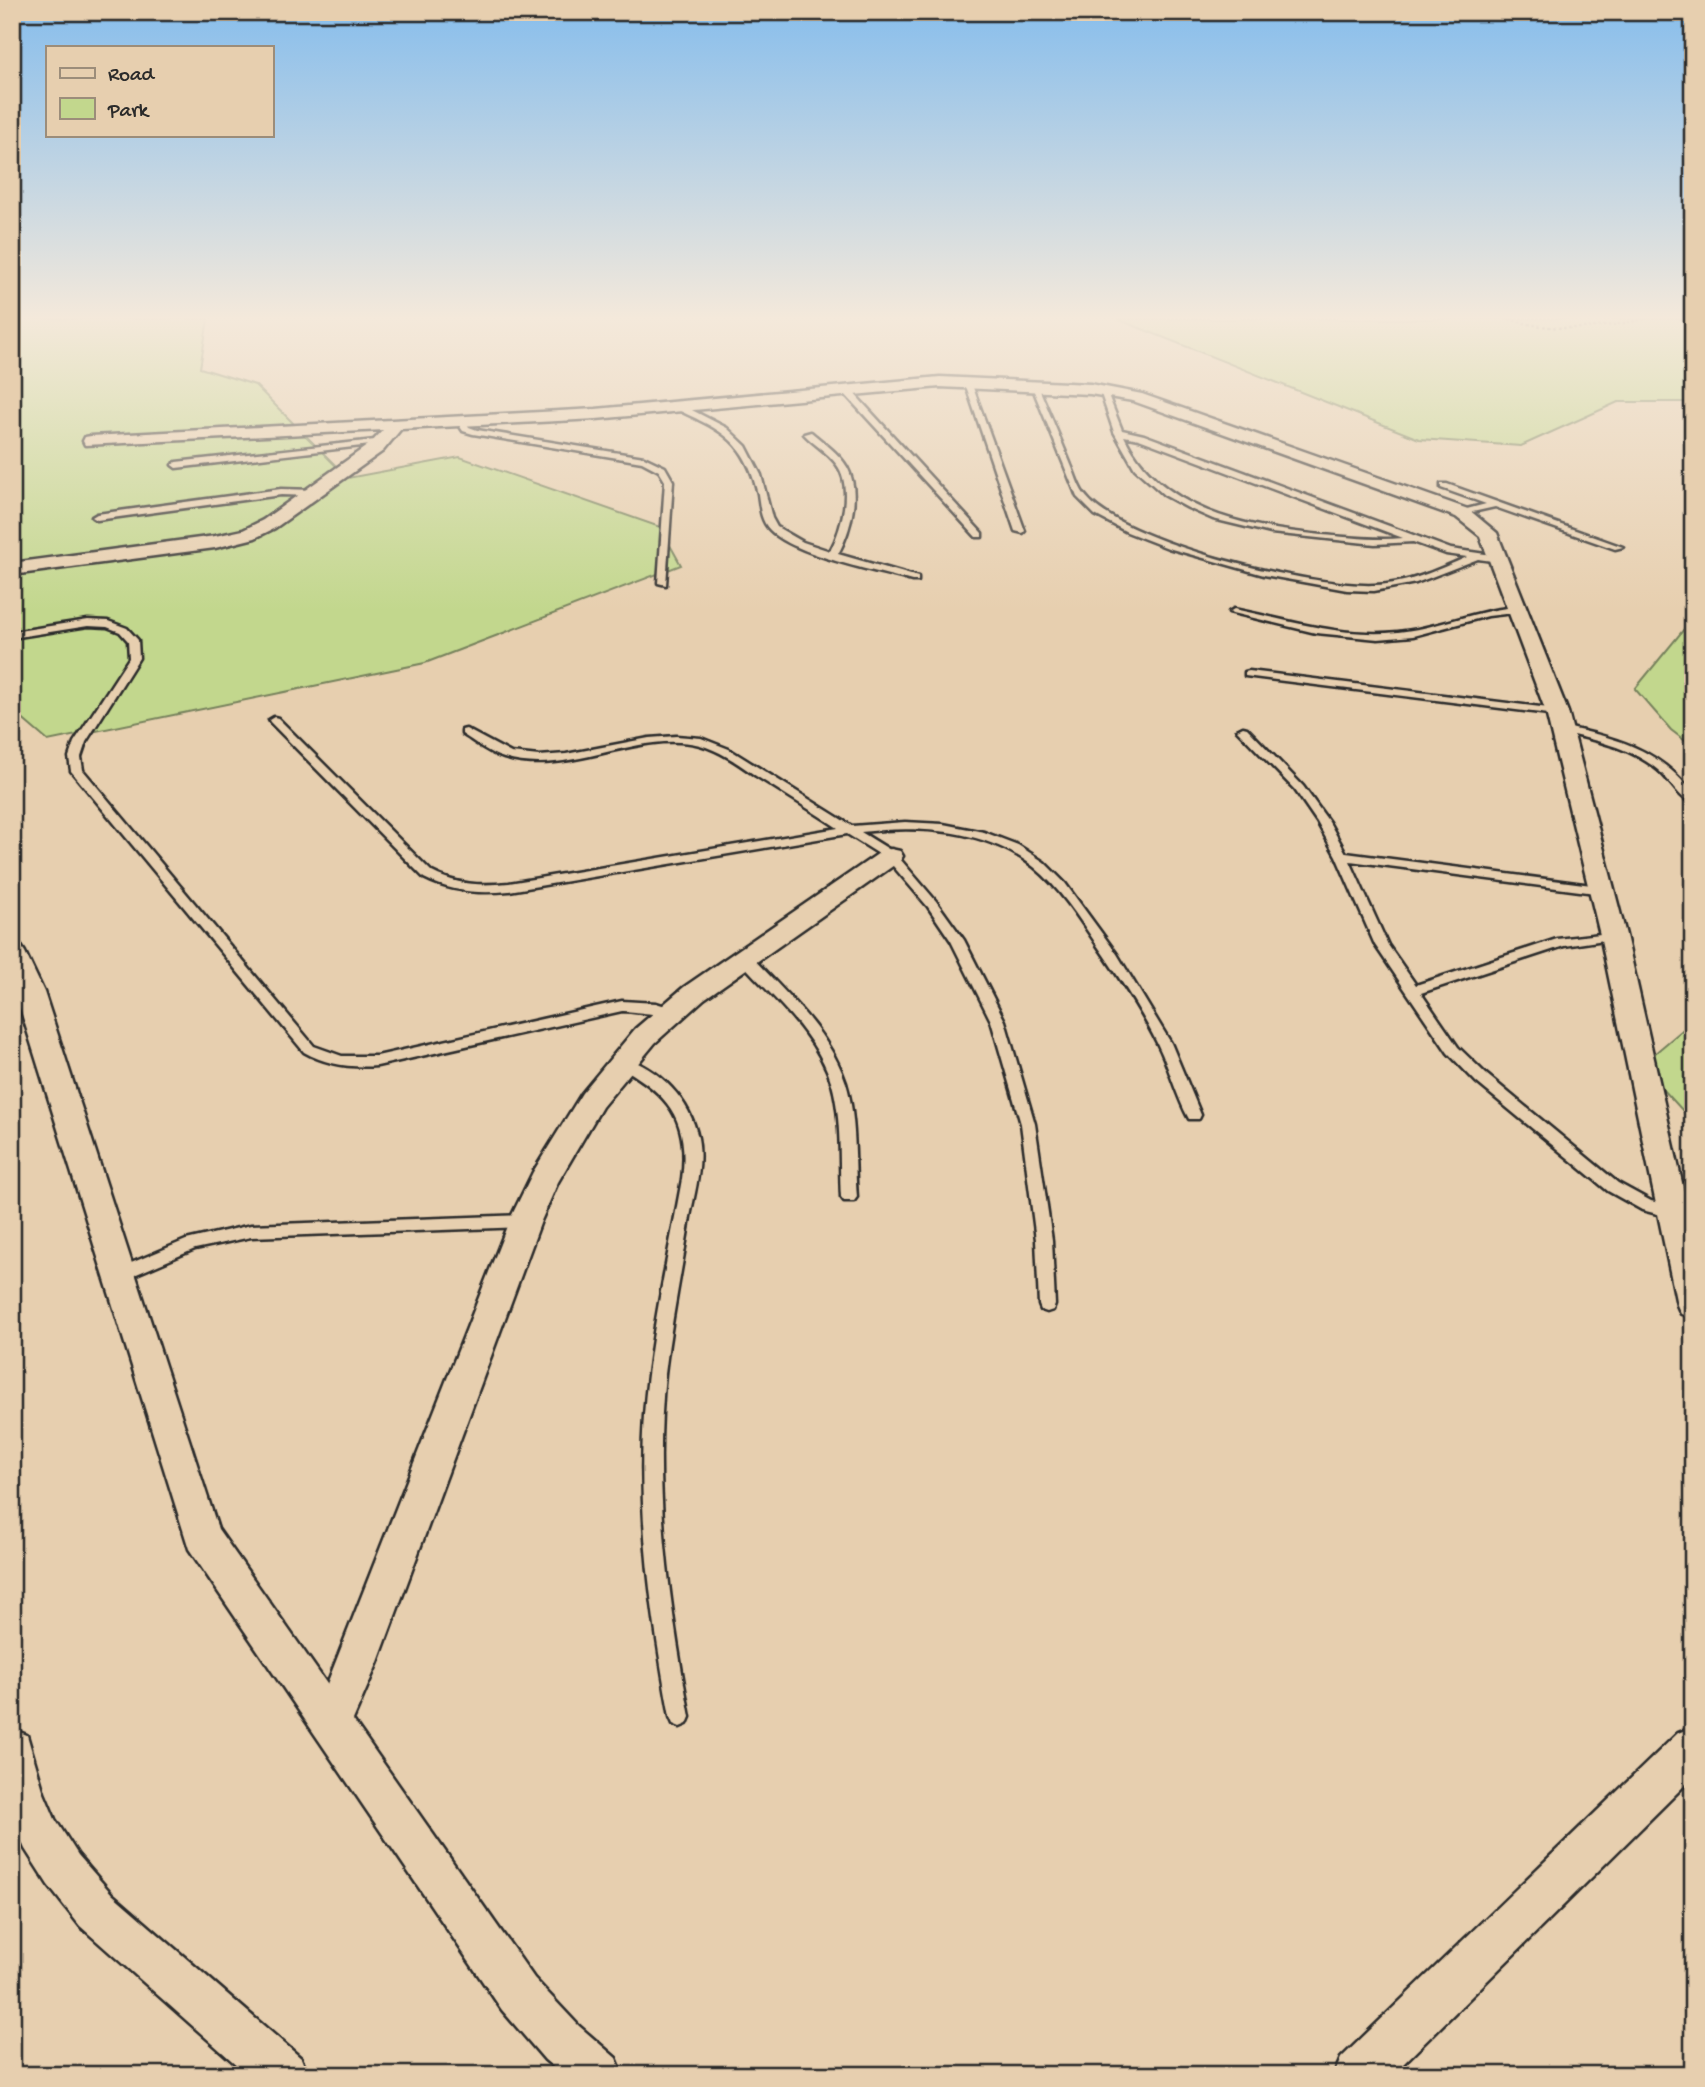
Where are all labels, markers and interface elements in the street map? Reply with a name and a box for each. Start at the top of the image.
legend [46,46,273,136]
text: Road [108,64,156,89]
text: Park [107,100,151,125]

